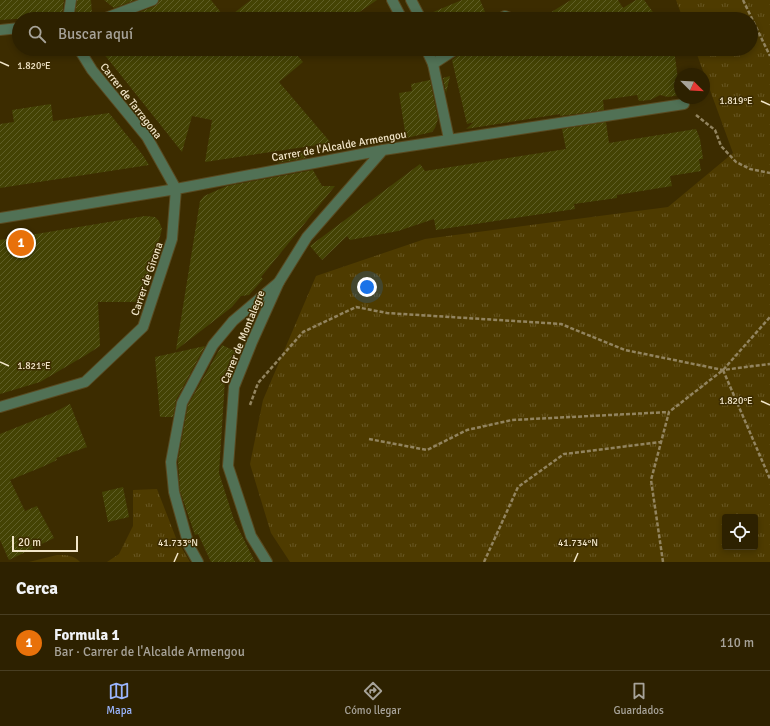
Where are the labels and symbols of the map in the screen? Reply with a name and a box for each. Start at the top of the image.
text: 1.820°E [17,60,51,72]
street label: Carrer de Tarragona [97,61,165,142]
north arrow [674,68,710,104]
text: 1.819°E [719,95,753,107]
street label: Carrer de l'Alcalde Armengou [270,128,408,164]
pin: 1 [8,228,34,258]
street label: Carrer de Girona [128,240,166,317]
your location [357,277,377,297]
street label: Carrer de Montalegre [218,288,268,386]
text: 1.821°E [17,360,51,372]
text: 1.820°E [719,395,753,407]
scale bar [12,534,78,553]
text: 41.733°N [158,537,198,549]
text: 41.734°N [558,537,598,549]

